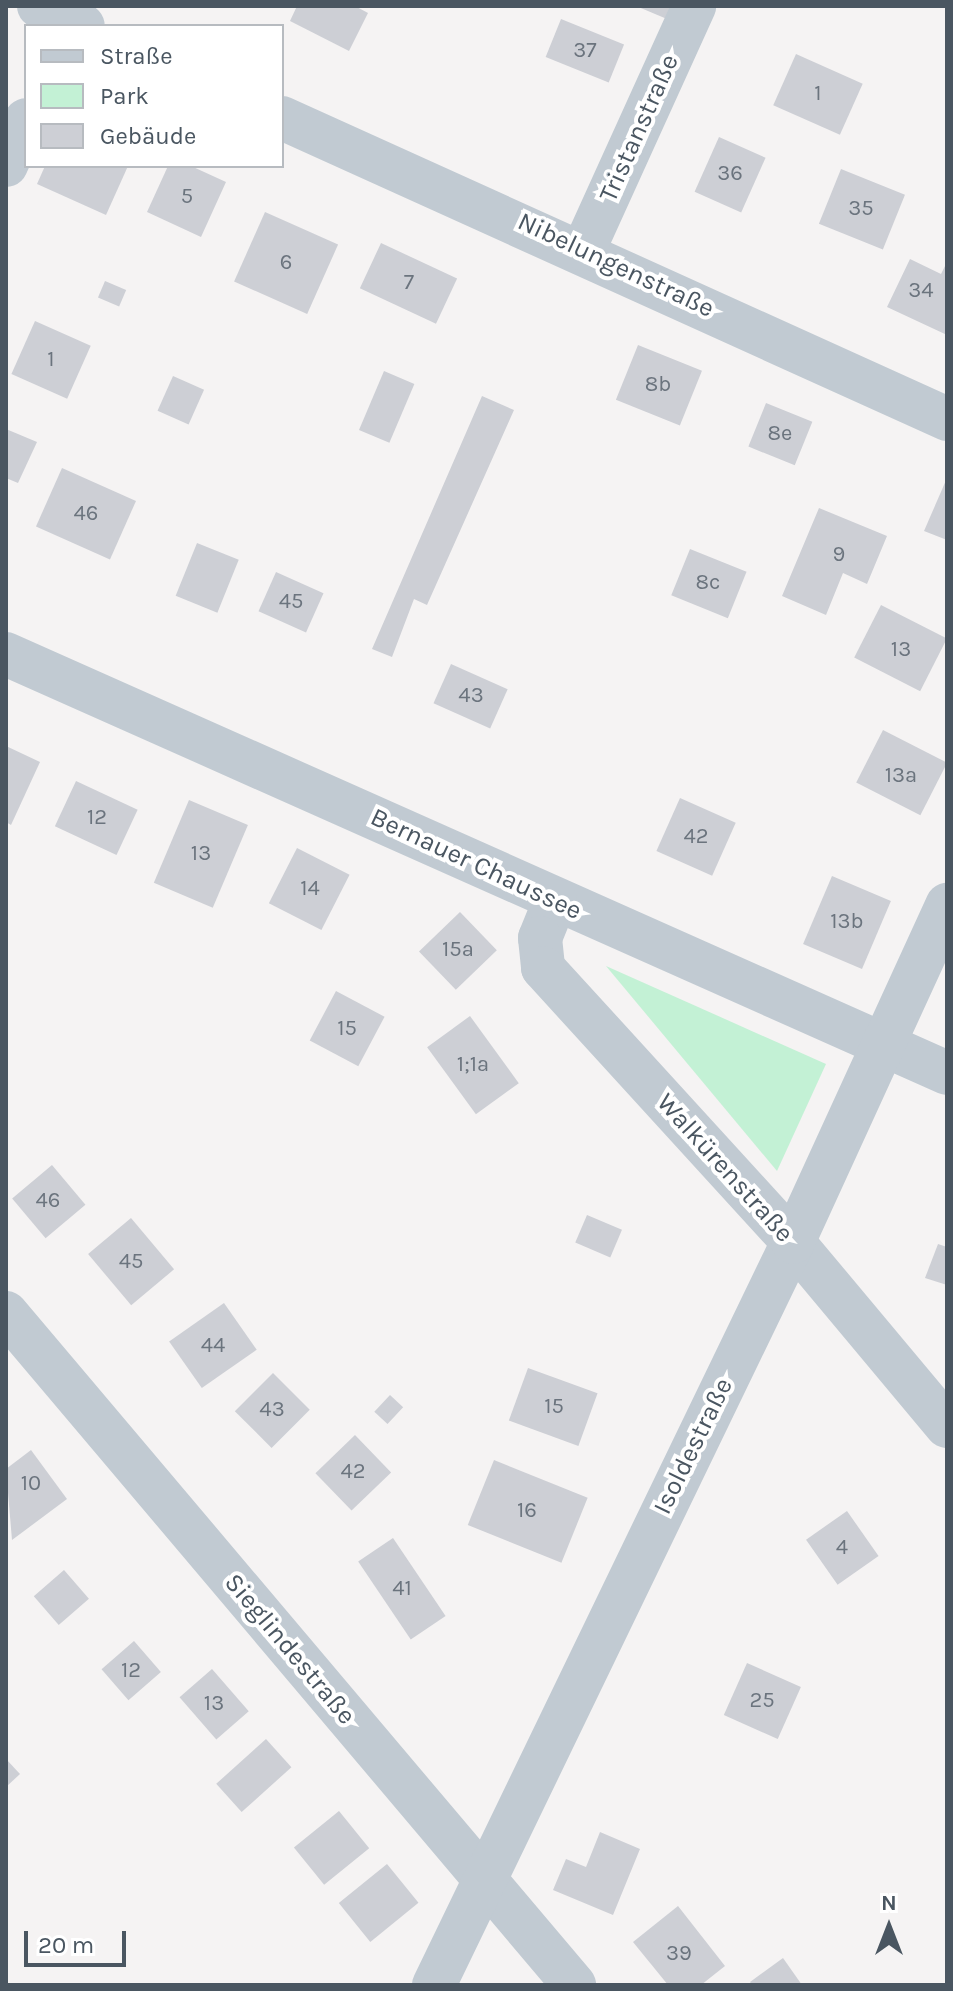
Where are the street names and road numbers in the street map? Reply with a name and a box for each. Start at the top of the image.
street label: Tristanstraße [593,49,685,207]
street label: Nibelungenstraße [513,206,719,324]
street label: Bernauer Chaussee [366,801,586,927]
street label: Walkürenstraße [650,1087,800,1249]
street label: Isoldestraße [647,1373,739,1519]
street label: Sieglindestraße [218,1567,362,1731]

